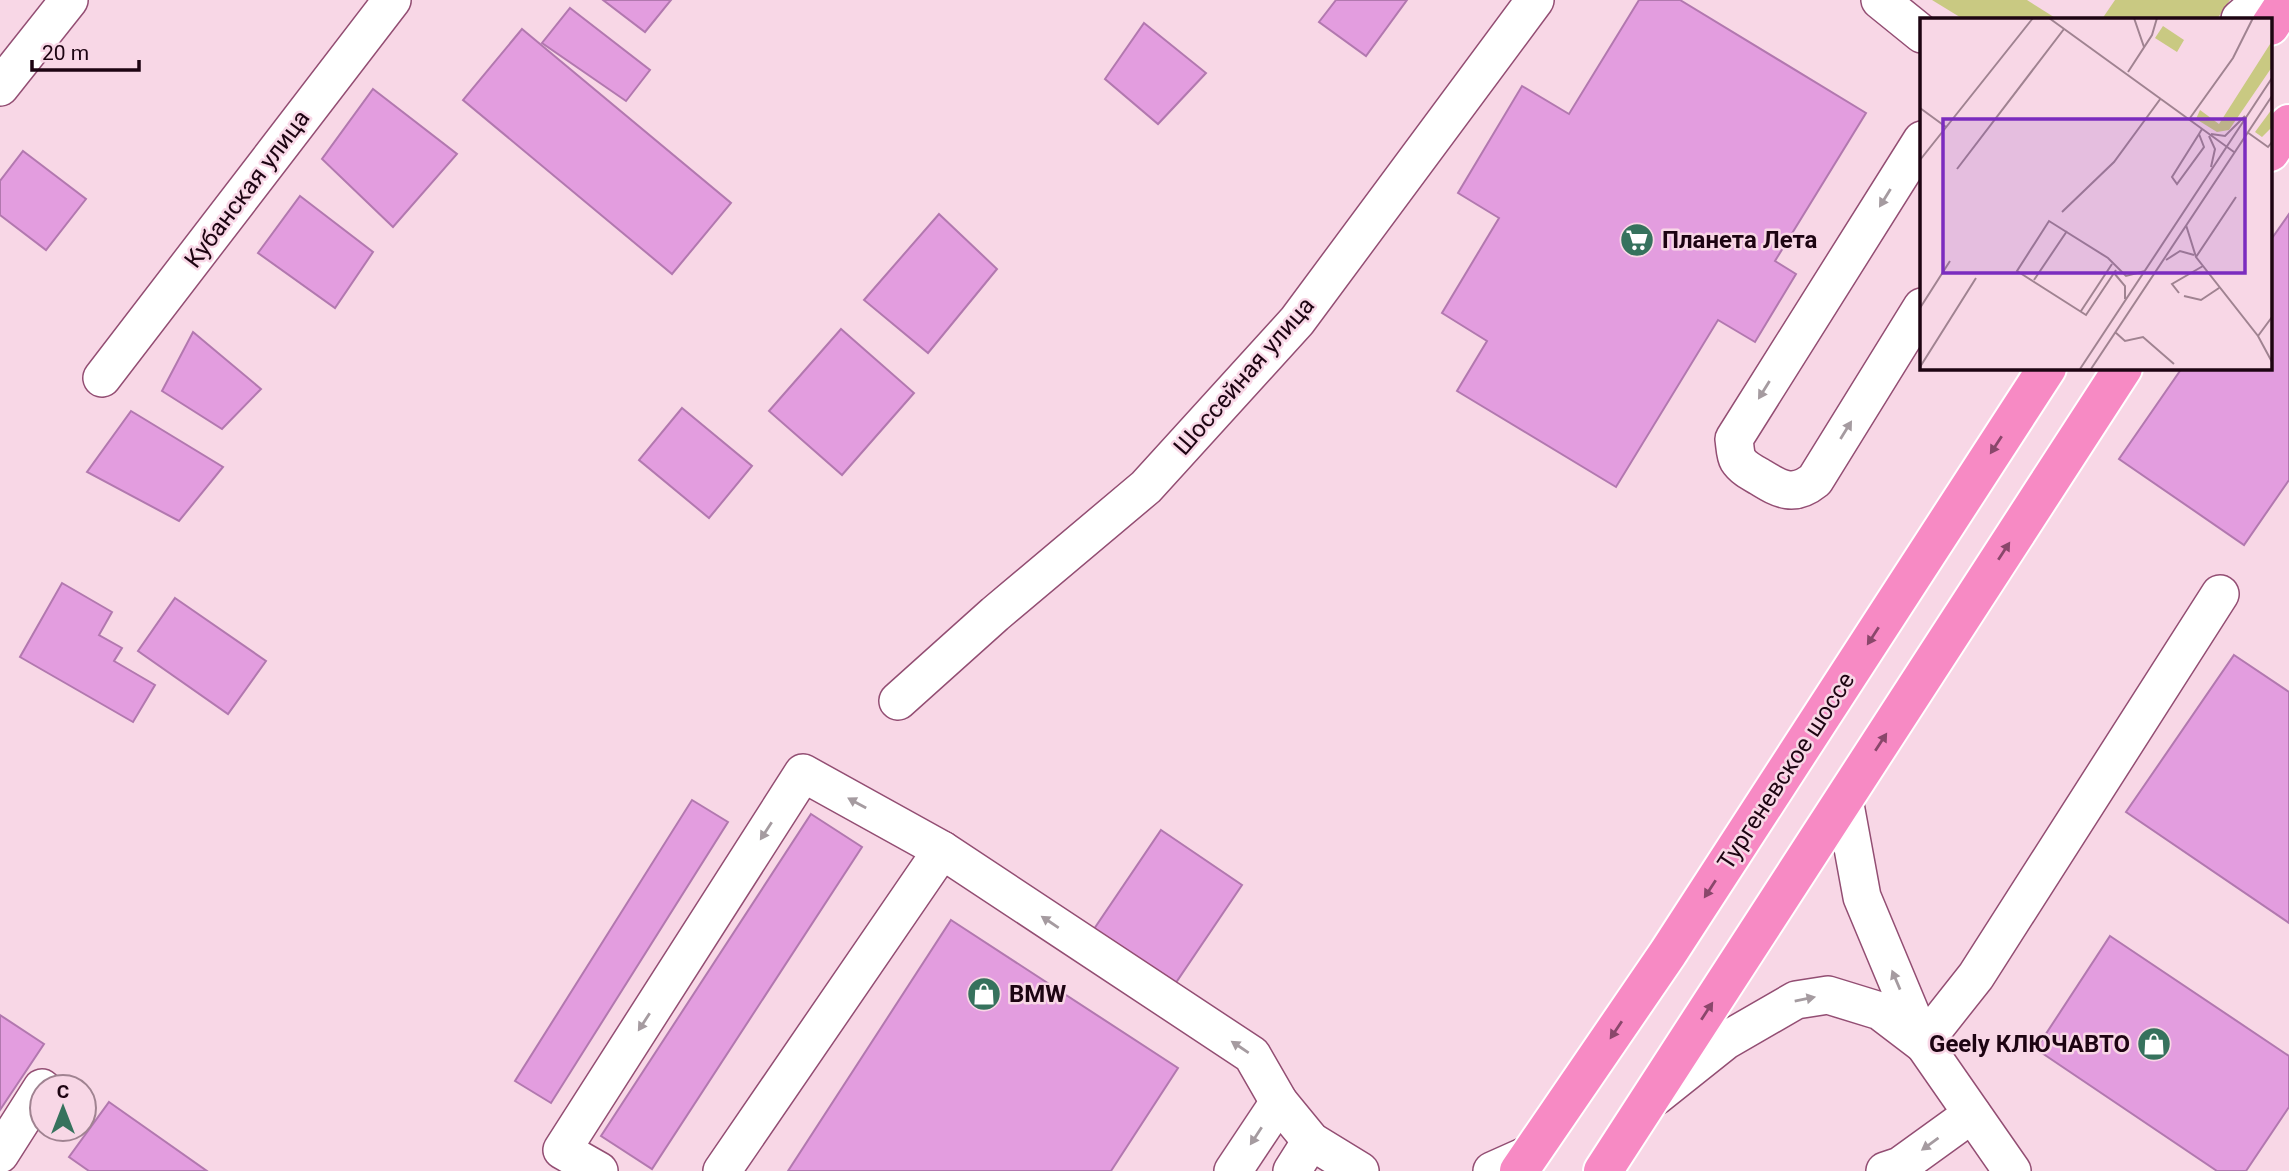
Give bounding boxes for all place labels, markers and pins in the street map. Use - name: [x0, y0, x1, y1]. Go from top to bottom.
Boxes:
- supermarket icon: Планета Лета: [1618, 221, 1656, 259]
- place label: Планета Лета: [1662, 226, 1818, 254]
- shop icon: BMW: [965, 975, 1003, 1013]
- place label: BMW: [1009, 980, 1066, 1008]
- shop icon: Geely КЛЮЧАВТО: [2135, 1025, 2173, 1063]
- place label: Geely КЛЮЧАВТО: [1929, 1030, 2130, 1058]

